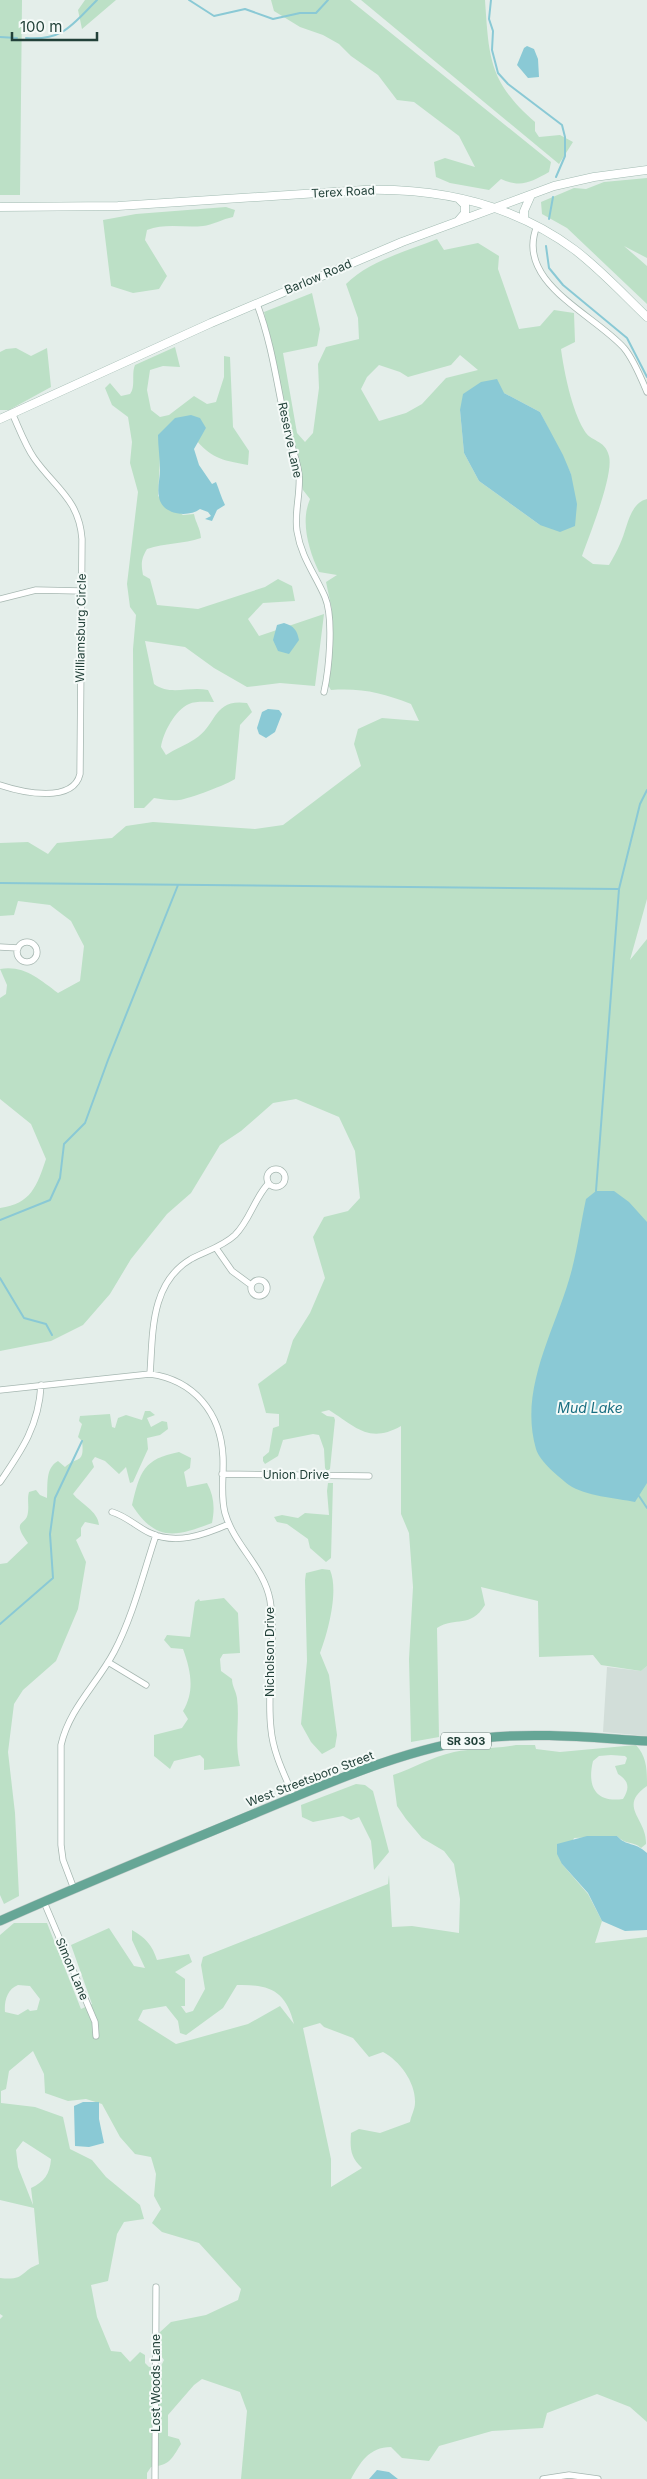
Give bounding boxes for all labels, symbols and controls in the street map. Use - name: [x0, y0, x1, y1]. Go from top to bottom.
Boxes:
- scale bar: [12, 10, 98, 42]
- text: 100 m: [20, 17, 62, 36]
- street label: Terex Road: [311, 182, 375, 201]
- street label: Barlow Road: [282, 256, 354, 297]
- street label: Reserve Lane: [275, 401, 306, 479]
- street label: Williamsburg Circle: [72, 573, 89, 683]
- water label: Mud Lake: [557, 1399, 623, 1416]
- street label: Union Drive: [263, 1467, 329, 1482]
- street label: Nicholson Drive: [262, 1607, 277, 1697]
- road number: SR 303: [441, 1732, 491, 1750]
- street label: West Streetsboro Street: [244, 1747, 376, 1810]
- street label: Simon Lane: [53, 1935, 92, 2002]
- street label: Lost Woods Lane: [148, 2334, 163, 2432]

